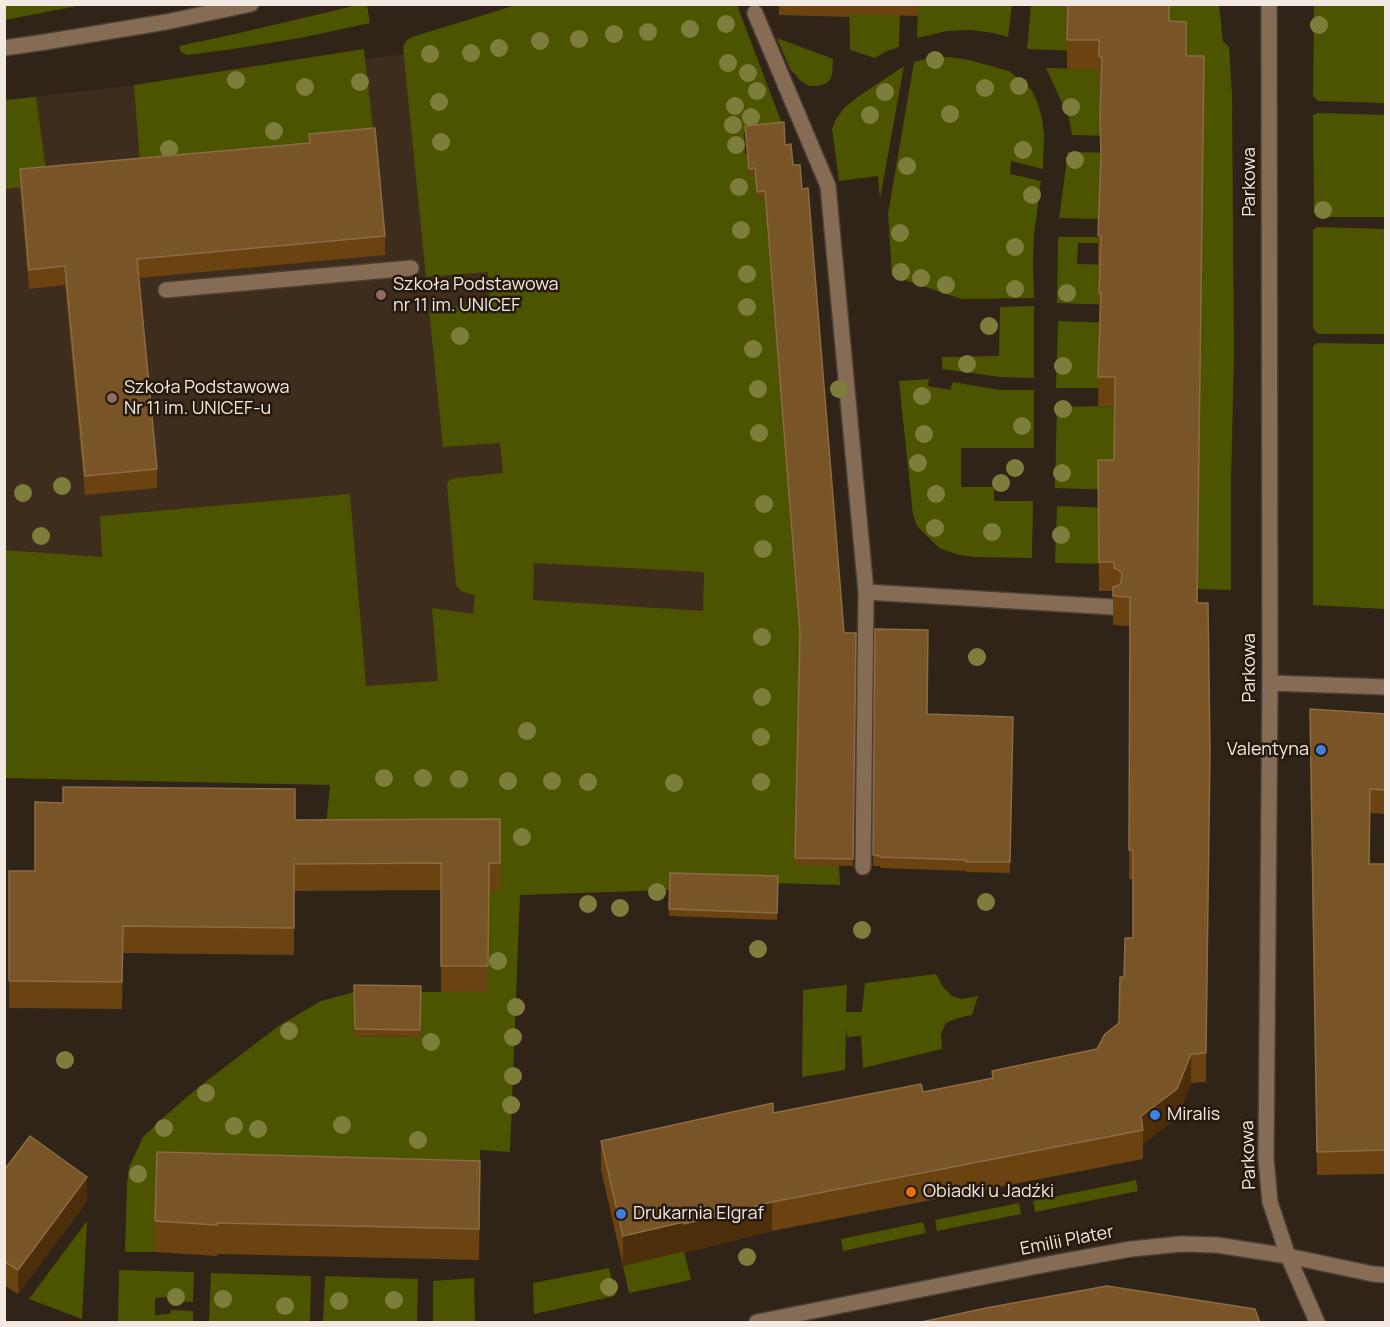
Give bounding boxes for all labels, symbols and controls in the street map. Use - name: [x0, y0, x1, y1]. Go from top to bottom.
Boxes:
- street label: Parkowa: [1239, 147, 1261, 217]
- place label: Szkoła Podstawowa nr 11 im. UNICEF: [393, 274, 558, 316]
- marker: Szkoła Podstawowa nr 11 im. UNICEF: [374, 288, 388, 302]
- place label: Szkoła Podstawowa Nr 11 im. UNICEF-u: [124, 377, 289, 420]
- marker: Szkoła Podstawowa Nr 11 im. UNICEF-u: [105, 391, 119, 405]
- street label: Parkowa: [1239, 633, 1261, 703]
- place label: Valentyna: [1227, 739, 1309, 761]
- marker: Valentyna: [1314, 743, 1328, 757]
- place label: Miralis: [1167, 1104, 1220, 1126]
- marker: Miralis: [1148, 1108, 1162, 1122]
- street label: Parkowa: [1237, 1120, 1261, 1190]
- place label: Obiadki u Jadźki: [923, 1181, 1054, 1203]
- marker: Obiadki u Jadźki: [904, 1185, 918, 1199]
- place label: Drukarnia Elgraf: [633, 1203, 764, 1225]
- marker: Drukarnia Elgraf: [614, 1207, 628, 1221]
- street label: Emilii Plater: [1018, 1221, 1116, 1261]

